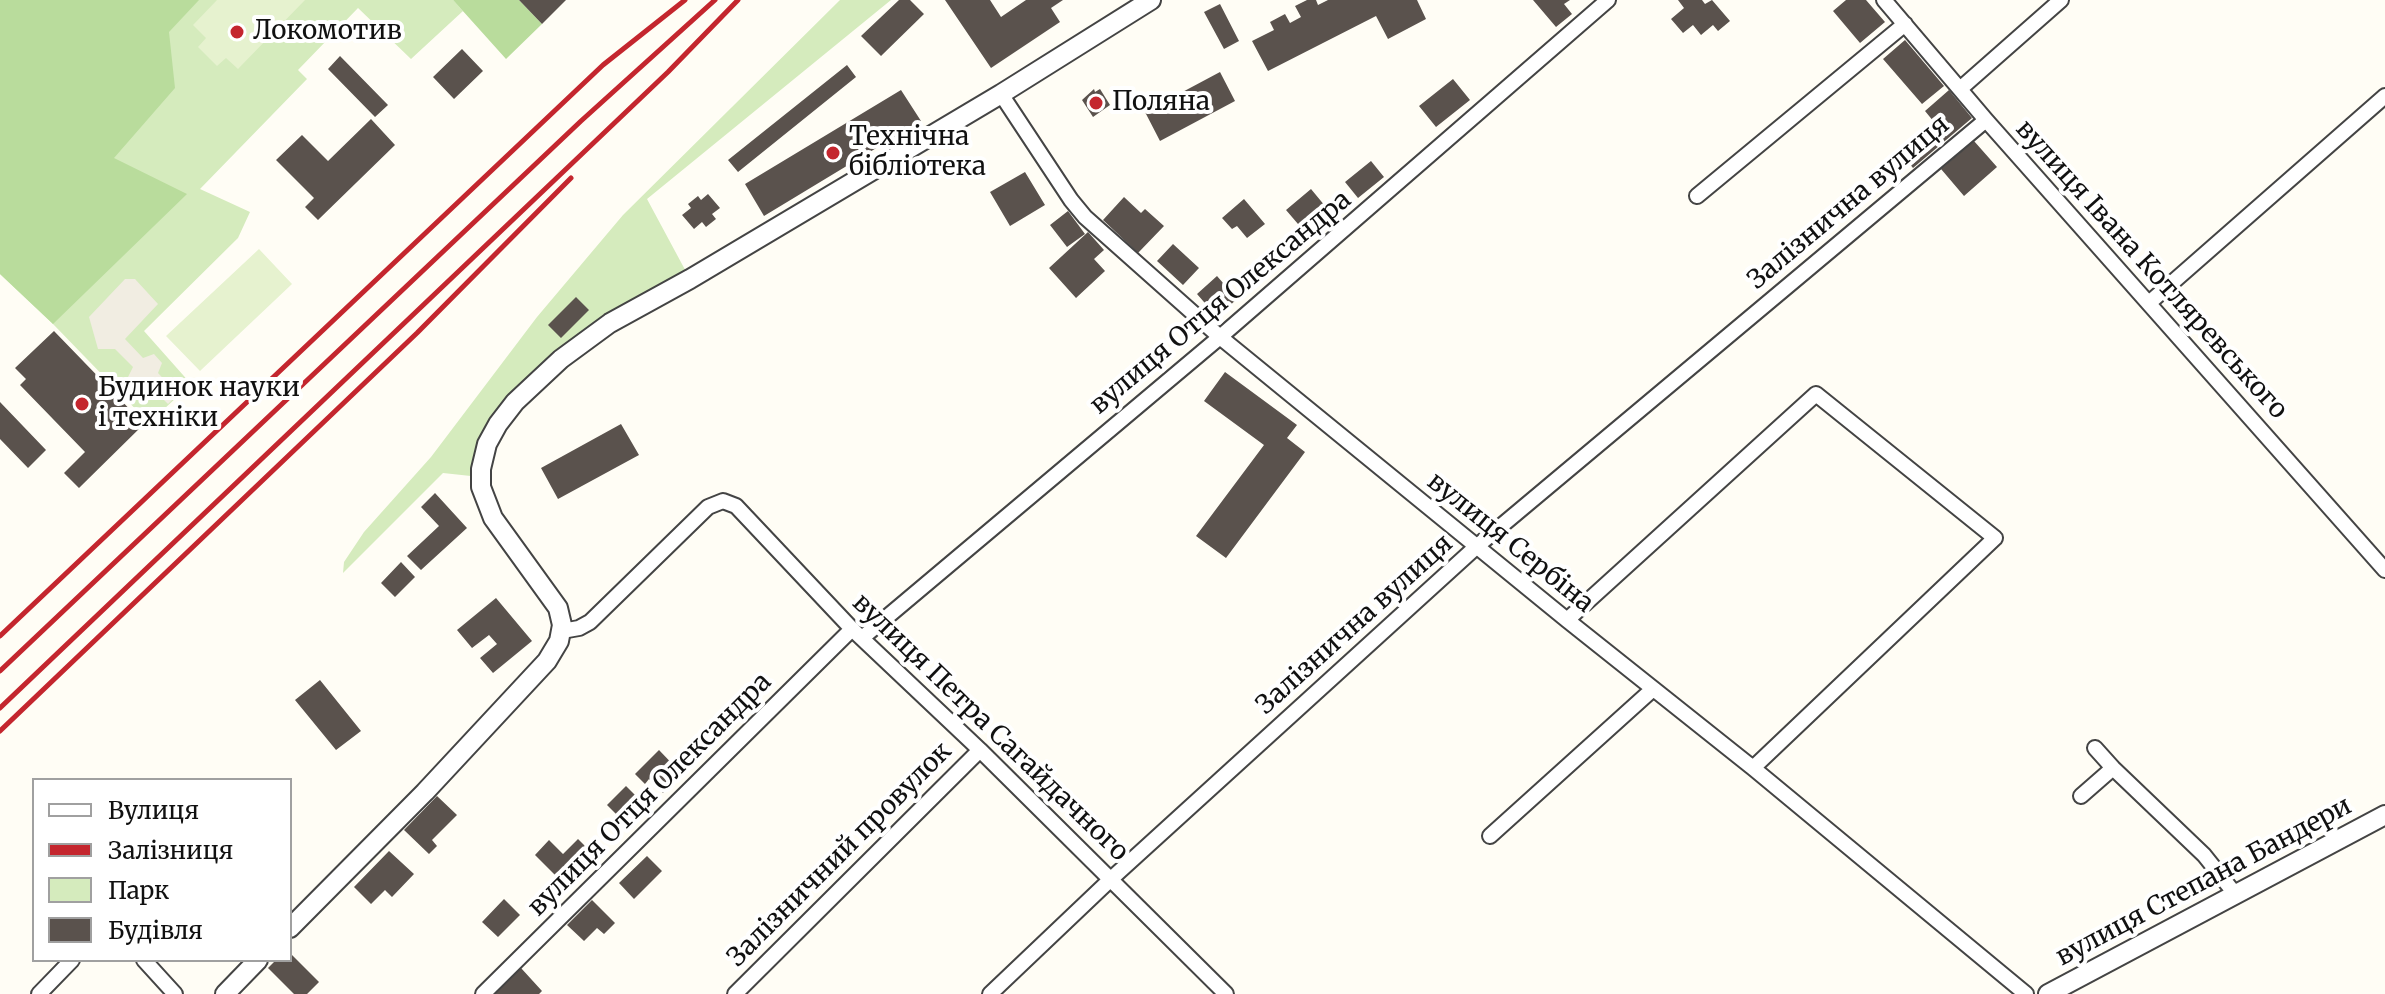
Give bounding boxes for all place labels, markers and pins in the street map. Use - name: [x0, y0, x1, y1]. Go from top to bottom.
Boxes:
- place label: Локомотив: [253, 16, 402, 48]
- marker: Локомотив: [228, 23, 246, 41]
- place label: Поляна: [1112, 87, 1210, 119]
- marker: Поляна: [1087, 94, 1105, 112]
- place label: Технічна бібліотека: [849, 122, 986, 184]
- marker: Технічна бібліотека: [824, 144, 842, 162]
- place label: Будинок науки і техніки: [98, 373, 300, 434]
- marker: Будинок науки і техніки: [73, 395, 91, 413]

